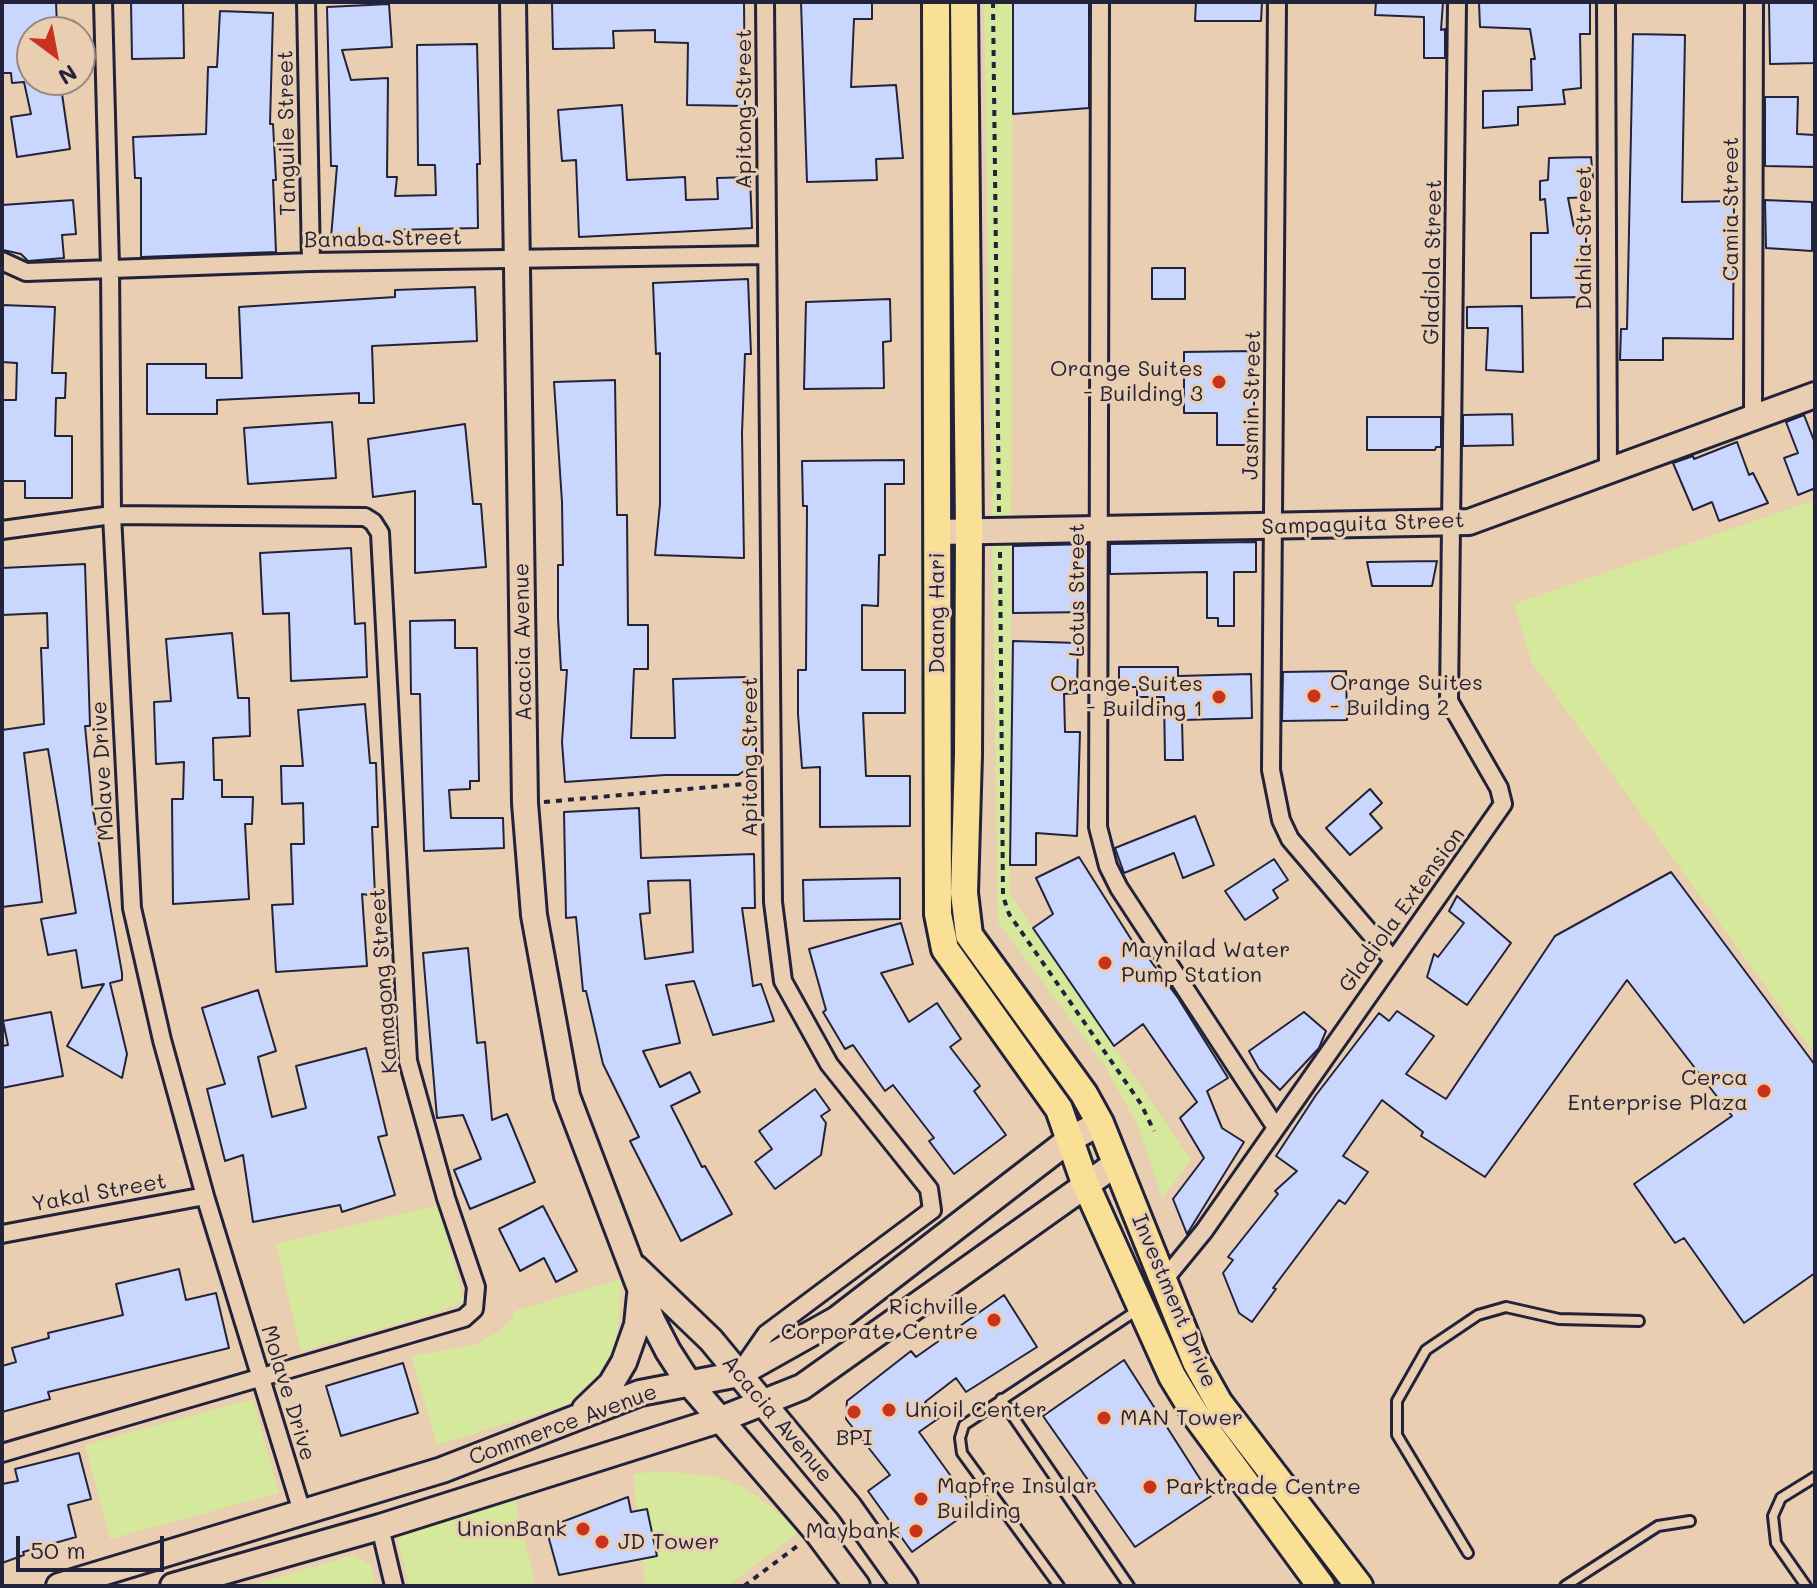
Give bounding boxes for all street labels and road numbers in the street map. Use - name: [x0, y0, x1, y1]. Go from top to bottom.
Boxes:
- street label: Apitong Street: [731, 29, 757, 189]
- street label: Tanguile Street: [272, 50, 302, 216]
- street label: Camia Street: [1718, 137, 1744, 281]
- street label: Dahlia Street: [1571, 166, 1597, 310]
- street label: Gladiola Street: [1418, 179, 1448, 345]
- street label: Banaba Street: [304, 224, 462, 254]
- street label: Jasmin Street: [1237, 330, 1267, 480]
- street label: Sampaguita Street: [1261, 507, 1465, 541]
- street label: Lotus Street: [1064, 523, 1090, 657]
- street label: Daang Hari: [924, 552, 950, 674]
- street label: Acacia Avenue: [508, 563, 538, 721]
- street label: Apitong Street: [737, 677, 763, 837]
- street label: Molave Drive: [86, 700, 120, 842]
- street label: Gladiola Extension: [1333, 822, 1471, 998]
- street label: Kamagong Street: [364, 887, 404, 1075]
- street label: Yakal Street: [30, 1168, 168, 1218]
- street label: Investment Drive: [1126, 1210, 1222, 1392]
- street label: Molave Drive: [255, 1322, 321, 1464]
- street label: Acacia Avenue: [716, 1350, 838, 1488]
- street label: Commerce Avenue: [465, 1379, 661, 1471]

